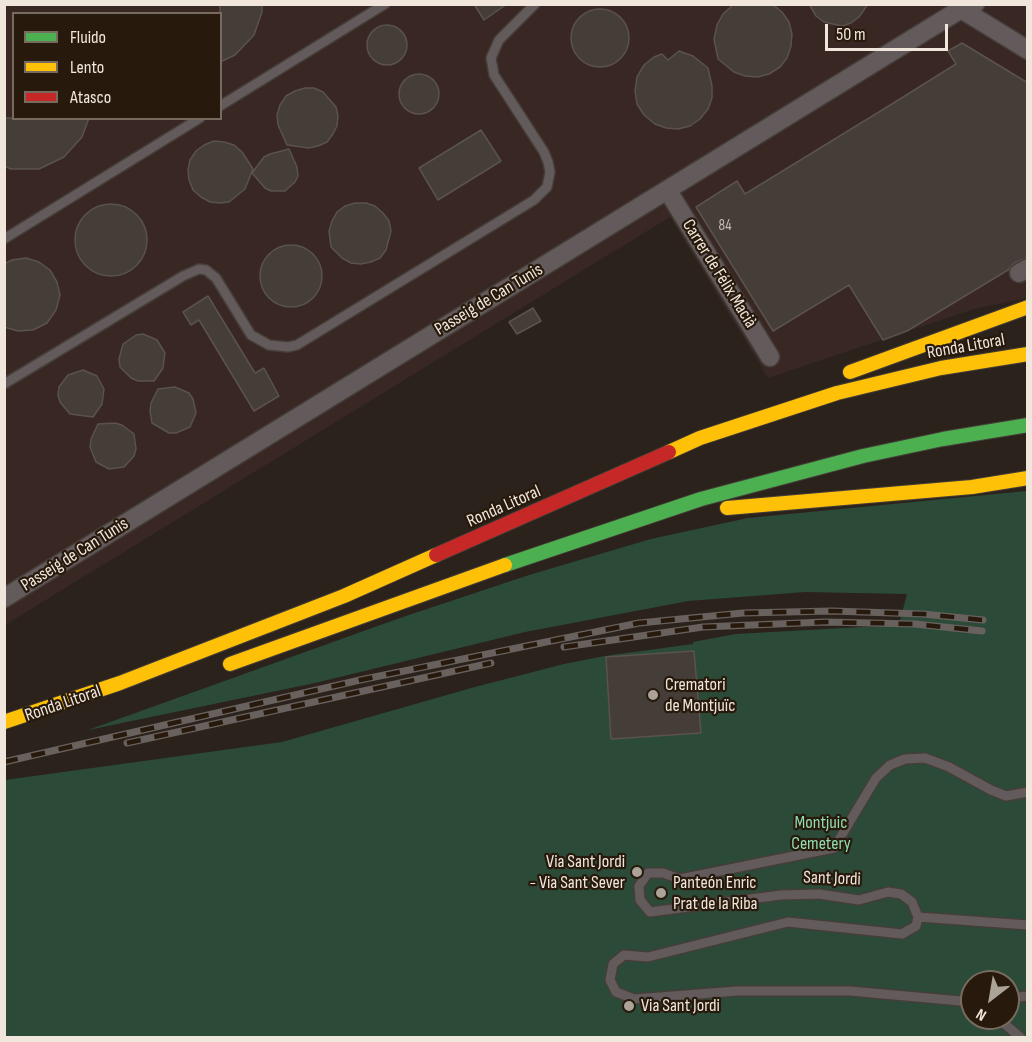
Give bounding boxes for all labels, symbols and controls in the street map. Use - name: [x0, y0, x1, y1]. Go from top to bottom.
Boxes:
- legend: [12, 12, 222, 120]
- scale bar: [828, 12, 951, 50]
- text: 50 m: [836, 24, 866, 45]
- text: Fluido: [70, 27, 106, 48]
- text: Lento: [70, 57, 104, 78]
- text: Atasco: [70, 87, 111, 108]
- street label: Carrer de Félix Macià: [677, 216, 761, 332]
- house number: 84: [718, 217, 732, 235]
- street label: Passeig de Can Tunis: [431, 259, 547, 341]
- street label: Ronda Litoral: [925, 330, 1007, 364]
- street label: Ronda Litoral: [464, 481, 544, 533]
- street label: Passeig de Can Tunis: [17, 513, 133, 597]
- place label: Crematori de Montjuïc: [665, 674, 735, 716]
- street label: Ronda Litoral: [22, 681, 104, 727]
- marker: Crematori de Montjuïc: [646, 688, 660, 702]
- park label: Montjuic Cemetery: [791, 812, 851, 854]
- place label: Via Sant Jordi - Via Sant Sever: [529, 851, 625, 894]
- marker: Via Sant Jordi - Via Sant Sever: [630, 865, 644, 879]
- street label: Sant Jordi: [803, 867, 861, 891]
- place label: Panteón Enric Prat de la Riba: [673, 872, 758, 914]
- marker: Panteón Enric Prat de la Riba: [654, 886, 668, 900]
- north arrow: [960, 970, 1020, 1030]
- place label: Via Sant Jordi: [641, 995, 720, 1017]
- marker: Via Sant Jordi: [622, 999, 636, 1013]
- text: N: [973, 1004, 990, 1024]

